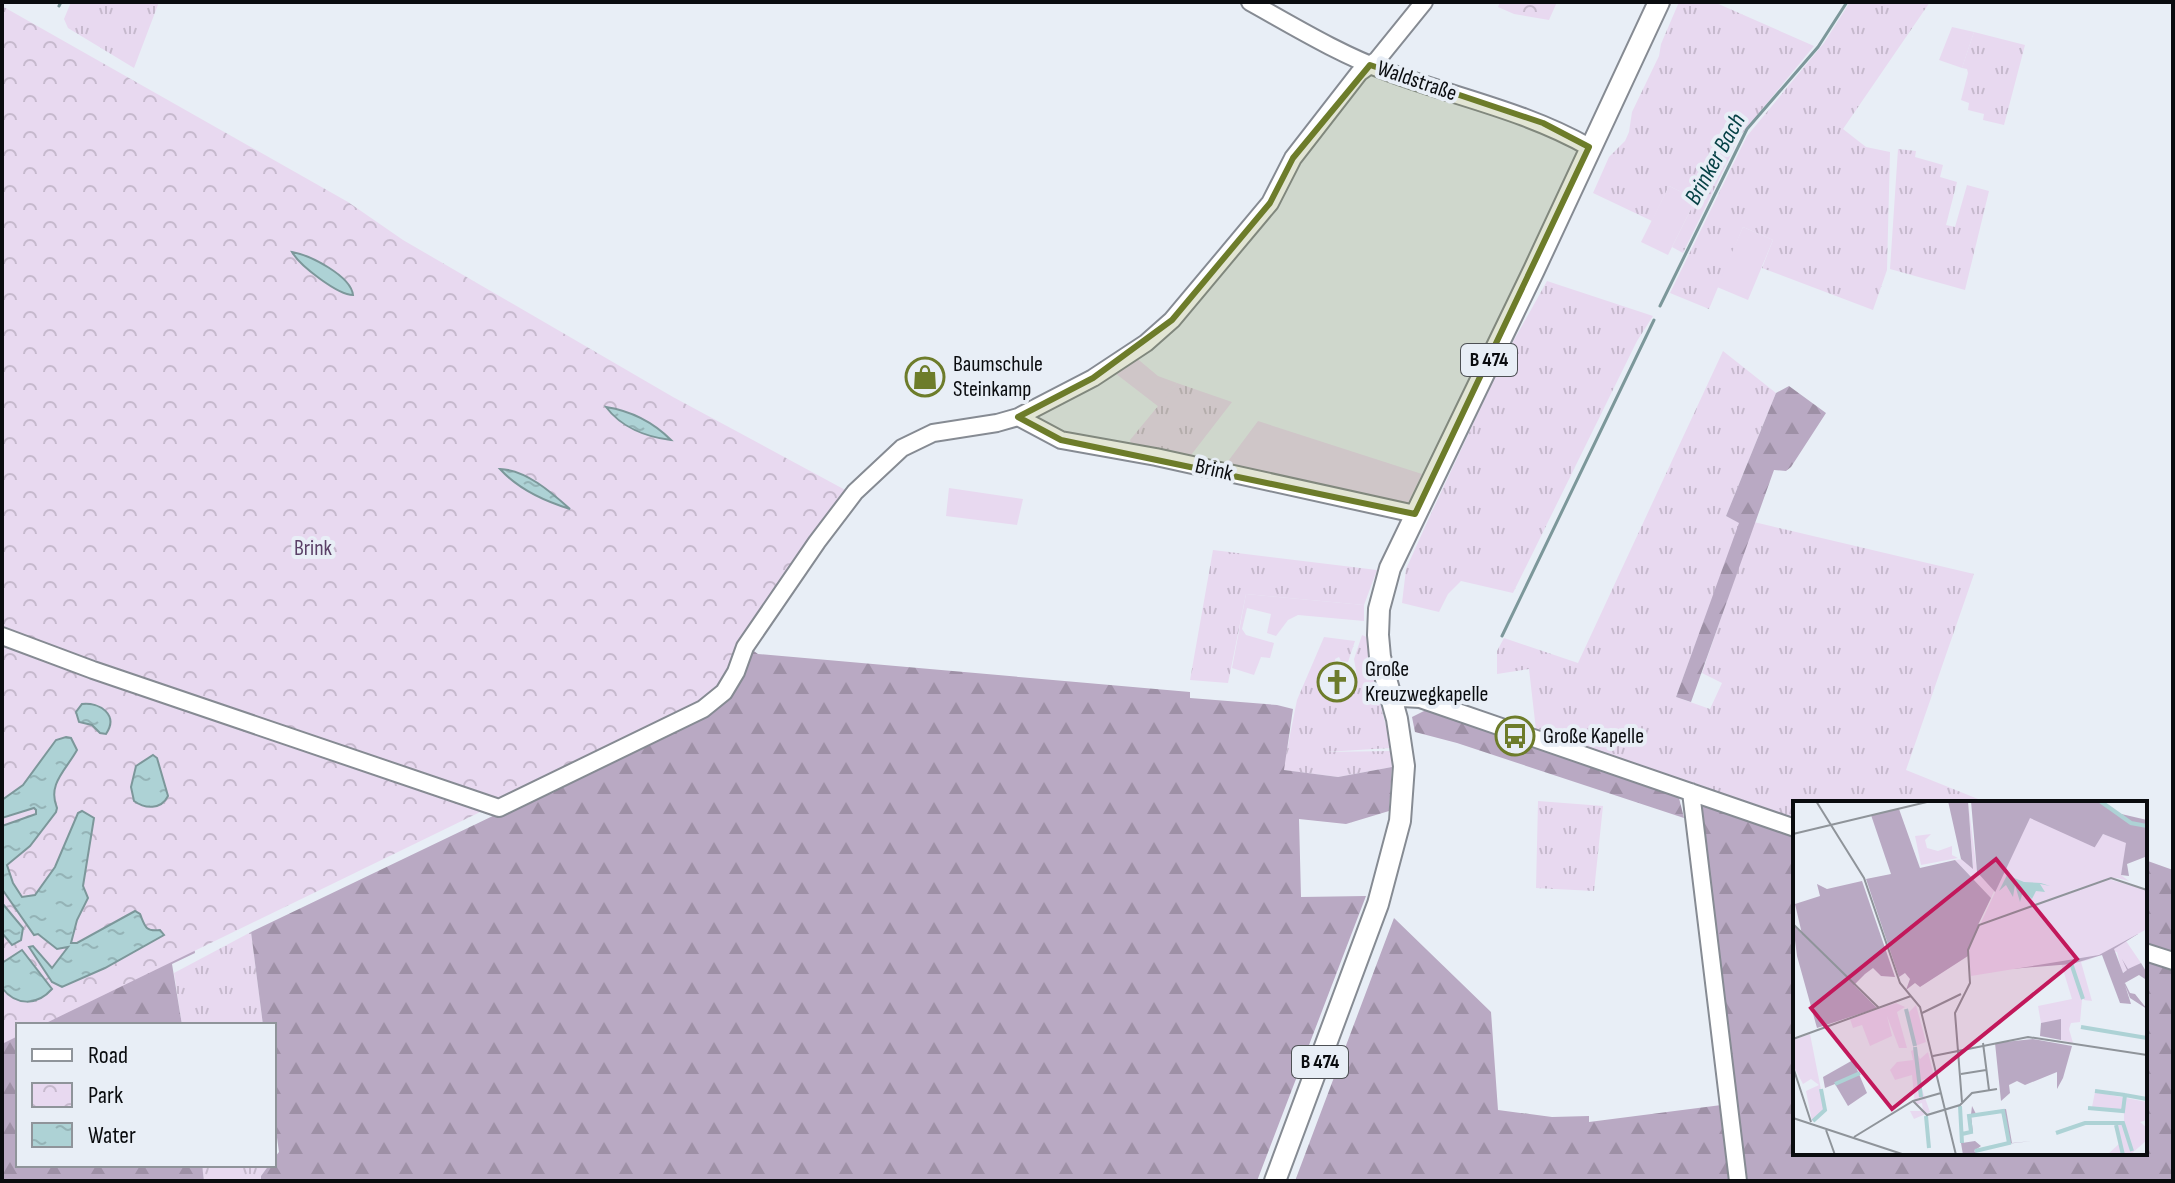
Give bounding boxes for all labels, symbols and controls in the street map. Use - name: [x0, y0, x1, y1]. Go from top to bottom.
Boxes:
- street label: Waldstraße: [1374, 55, 1460, 107]
- water label: Brinker Bach: [1678, 108, 1752, 210]
- road number: B 474: [1461, 344, 1517, 376]
- place label: Baumschule Steinkamp: [953, 351, 1043, 403]
- shop icon: Baumschule Steinkamp: [904, 356, 946, 398]
- street label: Brink: [1192, 453, 1236, 488]
- park label: Brink: [294, 535, 333, 562]
- place label: Große Kreuzwegkapelle: [1365, 656, 1488, 708]
- church icon: Große Kreuzwegkapelle: [1316, 661, 1358, 703]
- bus stop icon: Große Kapelle: [1494, 715, 1536, 757]
- place label: Große Kapelle: [1543, 723, 1644, 750]
- inset map: [1793, 801, 2147, 1155]
- legend: [16, 1023, 276, 1167]
- text: Road: [88, 1041, 128, 1070]
- road number: B 474: [1292, 1046, 1348, 1078]
- text: Park: [88, 1081, 123, 1110]
- text: Water: [88, 1121, 136, 1150]

